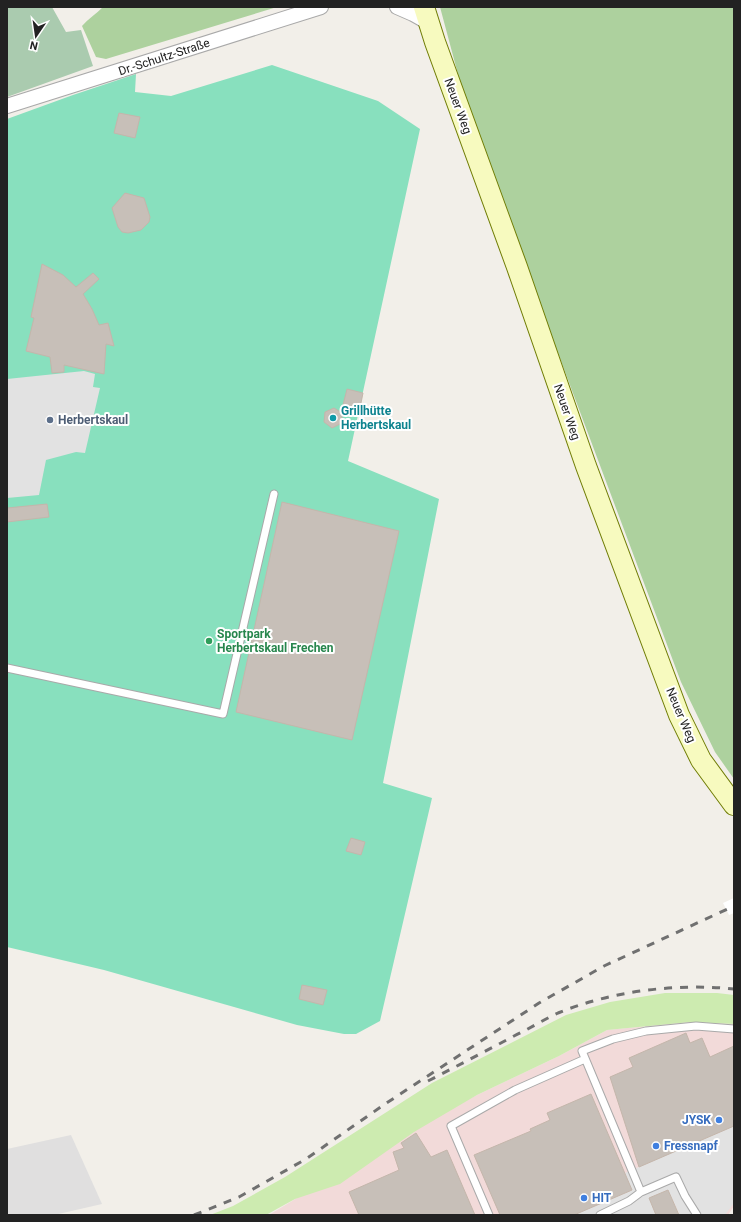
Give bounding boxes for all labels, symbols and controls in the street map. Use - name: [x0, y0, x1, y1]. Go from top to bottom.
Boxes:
- north arrow: [16, 16, 56, 56]
- street label: Dr.-Schultz-Straße: [116, 36, 212, 78]
- text: N: [28, 38, 39, 52]
- street label: Neuer Weg: [441, 76, 475, 136]
- street label: Neuer Weg: [551, 382, 583, 442]
- place label: Grillhütte Herbertskaul: [341, 404, 411, 432]
- place label: Herbertskaul: [58, 413, 128, 427]
- marker: Grillhütte Herbertskaul: [328, 413, 338, 423]
- marker: Herbertskaul: [45, 415, 55, 425]
- place label: Sportpark Herbertskaul Frechen: [217, 627, 334, 655]
- marker: Sportpark Herbertskaul Frechen: [204, 636, 214, 646]
- street label: Neuer Weg: [663, 685, 699, 745]
- place label: JYSK: [682, 1113, 711, 1127]
- marker: JYSK: [714, 1115, 724, 1125]
- place label: Fressnapf: [664, 1139, 718, 1153]
- marker: Fressnapf: [651, 1141, 661, 1151]
- place label: HIT: [592, 1191, 612, 1205]
- marker: HIT: [579, 1193, 589, 1203]

